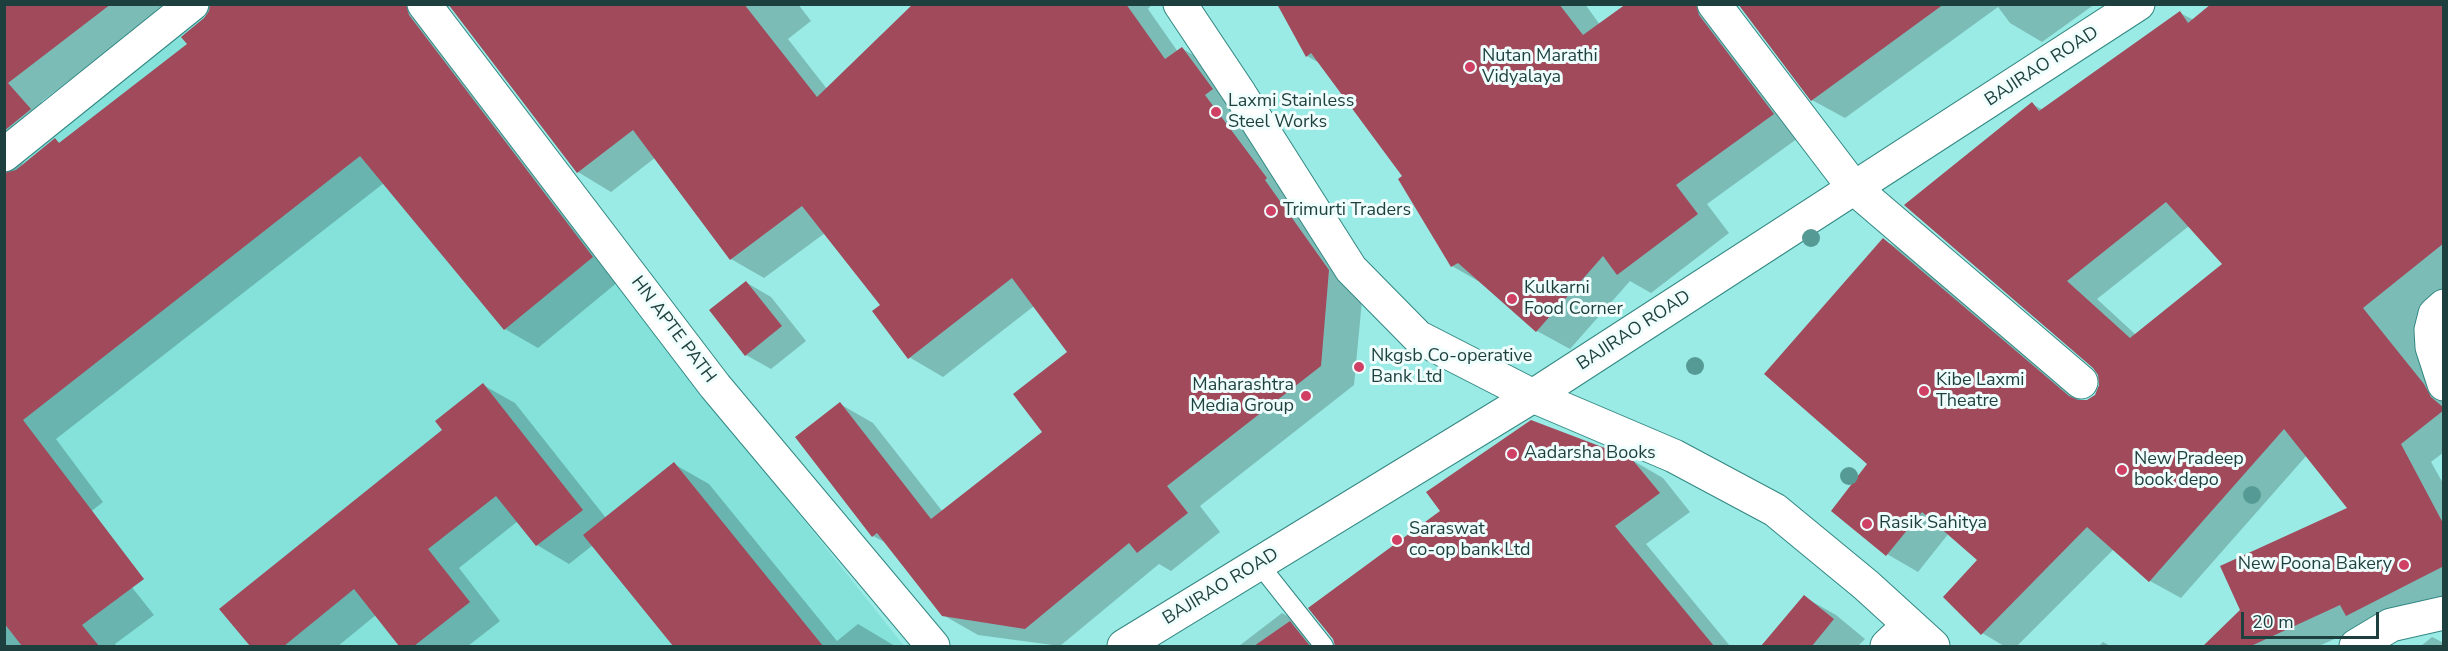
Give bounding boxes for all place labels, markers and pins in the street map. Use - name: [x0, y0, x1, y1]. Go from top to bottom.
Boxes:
- place label: Nutan Marathi Vidyalaya: [1482, 46, 1598, 88]
- marker: Nutan Marathi Vidyalaya: [1463, 60, 1477, 74]
- place label: Laxmi Stainless Steel Works: [1228, 91, 1354, 134]
- marker: Laxmi Stainless Steel Works: [1209, 105, 1223, 119]
- place label: Trimurti Traders: [1283, 200, 1411, 222]
- marker: Trimurti Traders: [1264, 204, 1278, 218]
- place label: Kulkarni Food Corner: [1524, 278, 1623, 320]
- marker: Kulkarni Food Corner: [1505, 292, 1519, 306]
- place label: Nkgsb Co-operative Bank Ltd: [1371, 346, 1532, 388]
- marker: Nkgsb Co-operative Bank Ltd: [1352, 360, 1366, 374]
- place label: Kibe Laxmi Theatre: [1936, 370, 2024, 412]
- place label: Maharashtra Media Group: [1190, 375, 1294, 418]
- marker: Kibe Laxmi Theatre: [1917, 384, 1931, 398]
- marker: Maharashtra Media Group: [1299, 389, 1313, 403]
- place label: Aadarsha Books: [1524, 443, 1656, 465]
- marker: Aadarsha Books: [1505, 447, 1519, 461]
- place label: New Pradeep book depo: [2134, 449, 2244, 492]
- marker: New Pradeep book depo: [2115, 463, 2129, 477]
- place label: Rasik Sahitya: [1879, 513, 1987, 535]
- marker: Rasik Sahitya: [1860, 517, 1874, 531]
- place label: Saraswat co-op bank Ltd: [1409, 519, 1530, 562]
- marker: Saraswat co-op bank Ltd: [1390, 533, 1404, 547]
- place label: New Poona Bakery: [2238, 554, 2392, 576]
- marker: New Poona Bakery: [2397, 558, 2411, 572]

